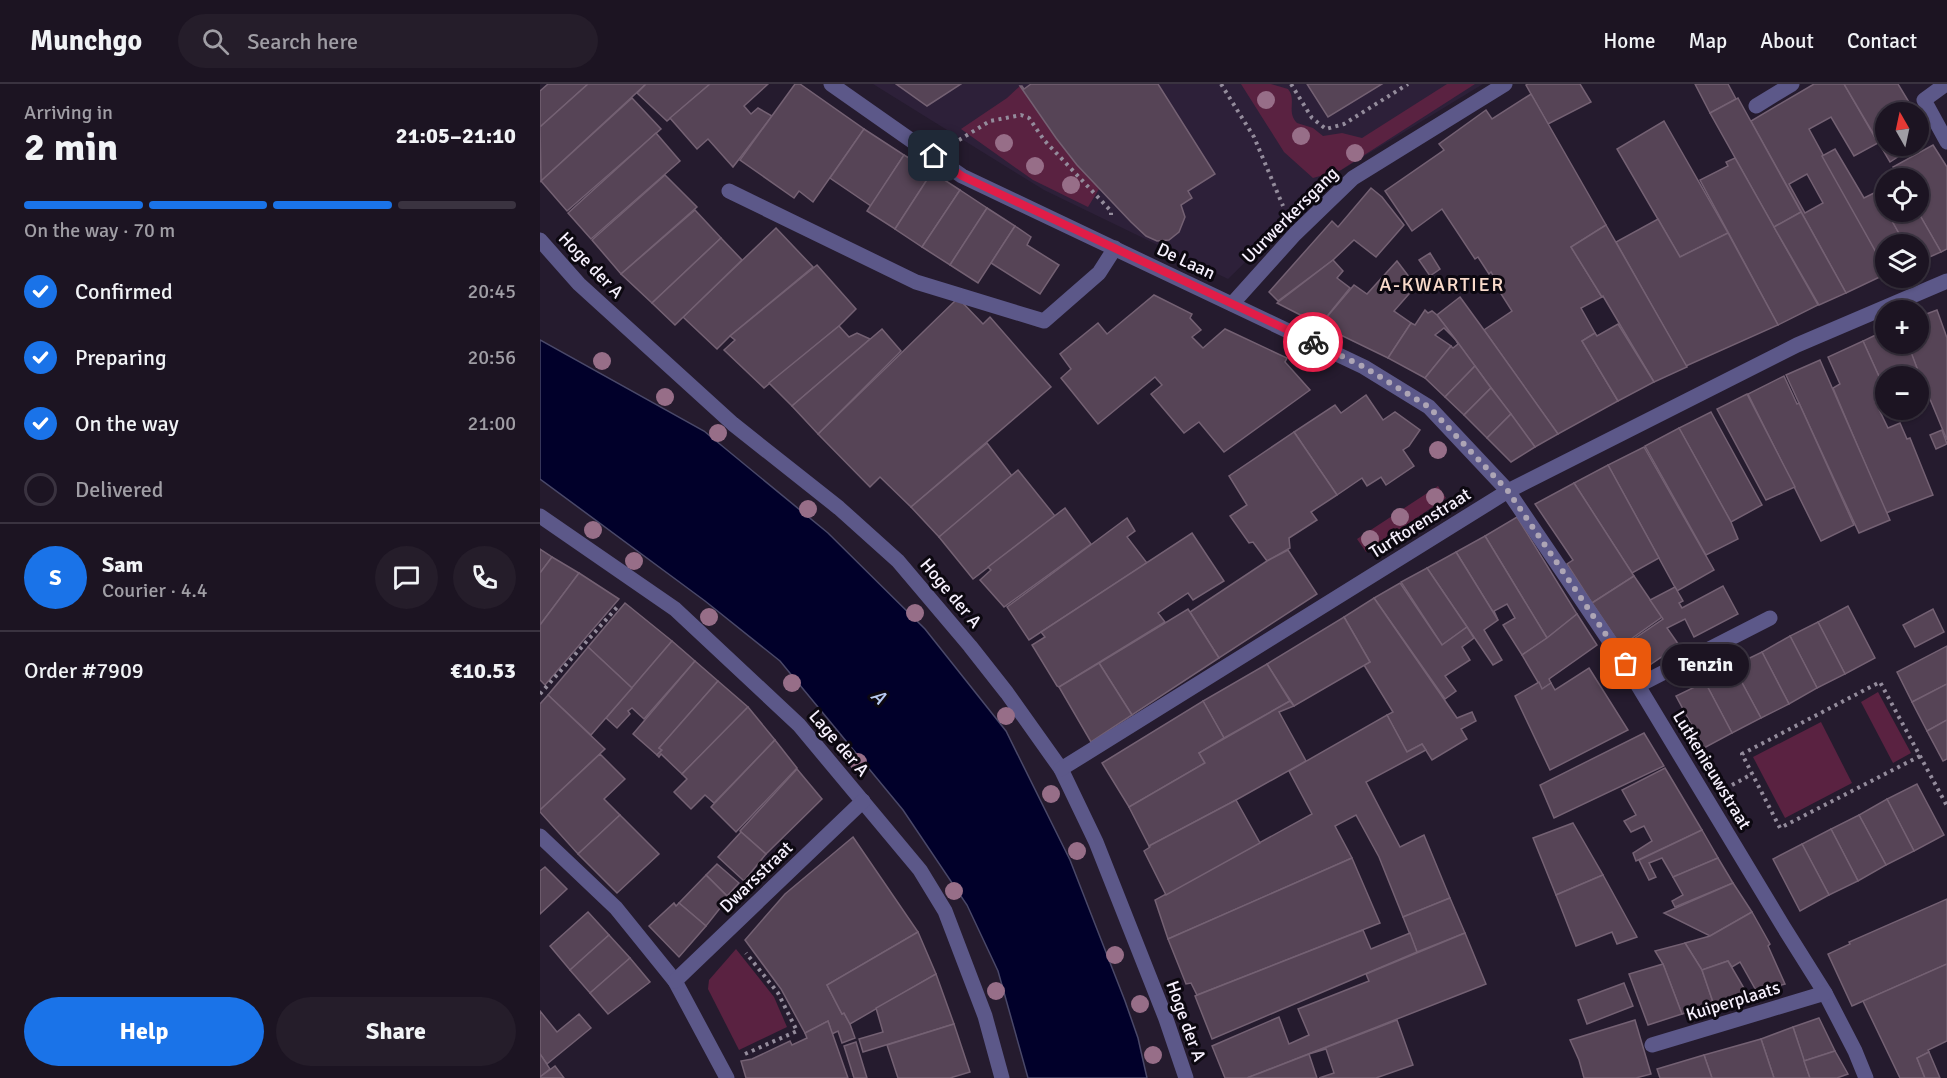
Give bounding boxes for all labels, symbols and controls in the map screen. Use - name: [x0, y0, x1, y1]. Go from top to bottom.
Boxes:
- search box: [178, 14, 598, 68]
- text: Munchgo: [30, 24, 142, 58]
- icon: search: [199, 25, 232, 58]
- text: Search here: [247, 28, 358, 55]
- text: Home: [1603, 28, 1656, 54]
- text: Map: [1689, 28, 1727, 54]
- text: About: [1760, 28, 1814, 54]
- text: Contact: [1847, 28, 1917, 54]
- text: Arriving in: [24, 100, 113, 125]
- north arrow: [1875, 102, 1929, 156]
- map controls: [1875, 102, 1929, 420]
- text: 21:05–21:10: [396, 122, 516, 149]
- text: 2 min: [24, 123, 118, 171]
- pin: [908, 130, 959, 181]
- icon: home: [917, 139, 950, 172]
- street label: Uurwerkersgang: [1237, 162, 1343, 268]
- button: locate: [1875, 168, 1929, 222]
- text: On the way · 70 m: [24, 218, 175, 243]
- street label: Hoge der A: [554, 227, 628, 303]
- button: layers: [1875, 234, 1929, 288]
- street label: De Laan: [1153, 238, 1219, 284]
- district label: A-KWARTIER: [1379, 272, 1505, 297]
- icon: check: [24, 275, 57, 308]
- text: Confirmed: [75, 278, 173, 305]
- text: 20:45: [467, 279, 516, 304]
- button: +: [1875, 300, 1929, 354]
- courier: [1283, 312, 1343, 372]
- icon: bike: [1297, 326, 1330, 359]
- icon: check: [24, 341, 57, 374]
- text: Preparing: [75, 344, 167, 371]
- text: 20:56: [467, 345, 516, 370]
- button: −: [1875, 366, 1929, 420]
- icon: check: [24, 407, 57, 440]
- text: On the way: [75, 410, 179, 437]
- text: 21:00: [467, 411, 516, 436]
- text: Delivered: [75, 476, 163, 503]
- street label: Turftorenstraat: [1365, 483, 1475, 563]
- button: chat: [375, 546, 438, 609]
- button: phone: [453, 546, 516, 609]
- text: Sam: [102, 551, 143, 578]
- street label: Hoge der A: [916, 554, 986, 632]
- text: S: [49, 564, 62, 591]
- text: Courier · 4.4: [102, 578, 208, 603]
- pin: [1600, 638, 1651, 689]
- callout: Tenzin: [1662, 643, 1749, 685]
- icon: bag: [1609, 647, 1642, 680]
- text: Tenzin: [1678, 652, 1733, 677]
- text: Order #7909: [24, 657, 144, 684]
- text: €10.53: [450, 657, 516, 684]
- water label: A: [866, 683, 892, 710]
- street label: Lage der A: [804, 705, 874, 781]
- street label: Lutkenieuwstraat: [1668, 707, 1756, 833]
- street label: Dwarsstraat: [715, 837, 797, 917]
- street label: Kuiperplaats: [1683, 976, 1783, 1026]
- street label: Hoge der A: [1161, 978, 1211, 1064]
- button: Help: [24, 997, 264, 1066]
- button: Share: [276, 997, 516, 1066]

